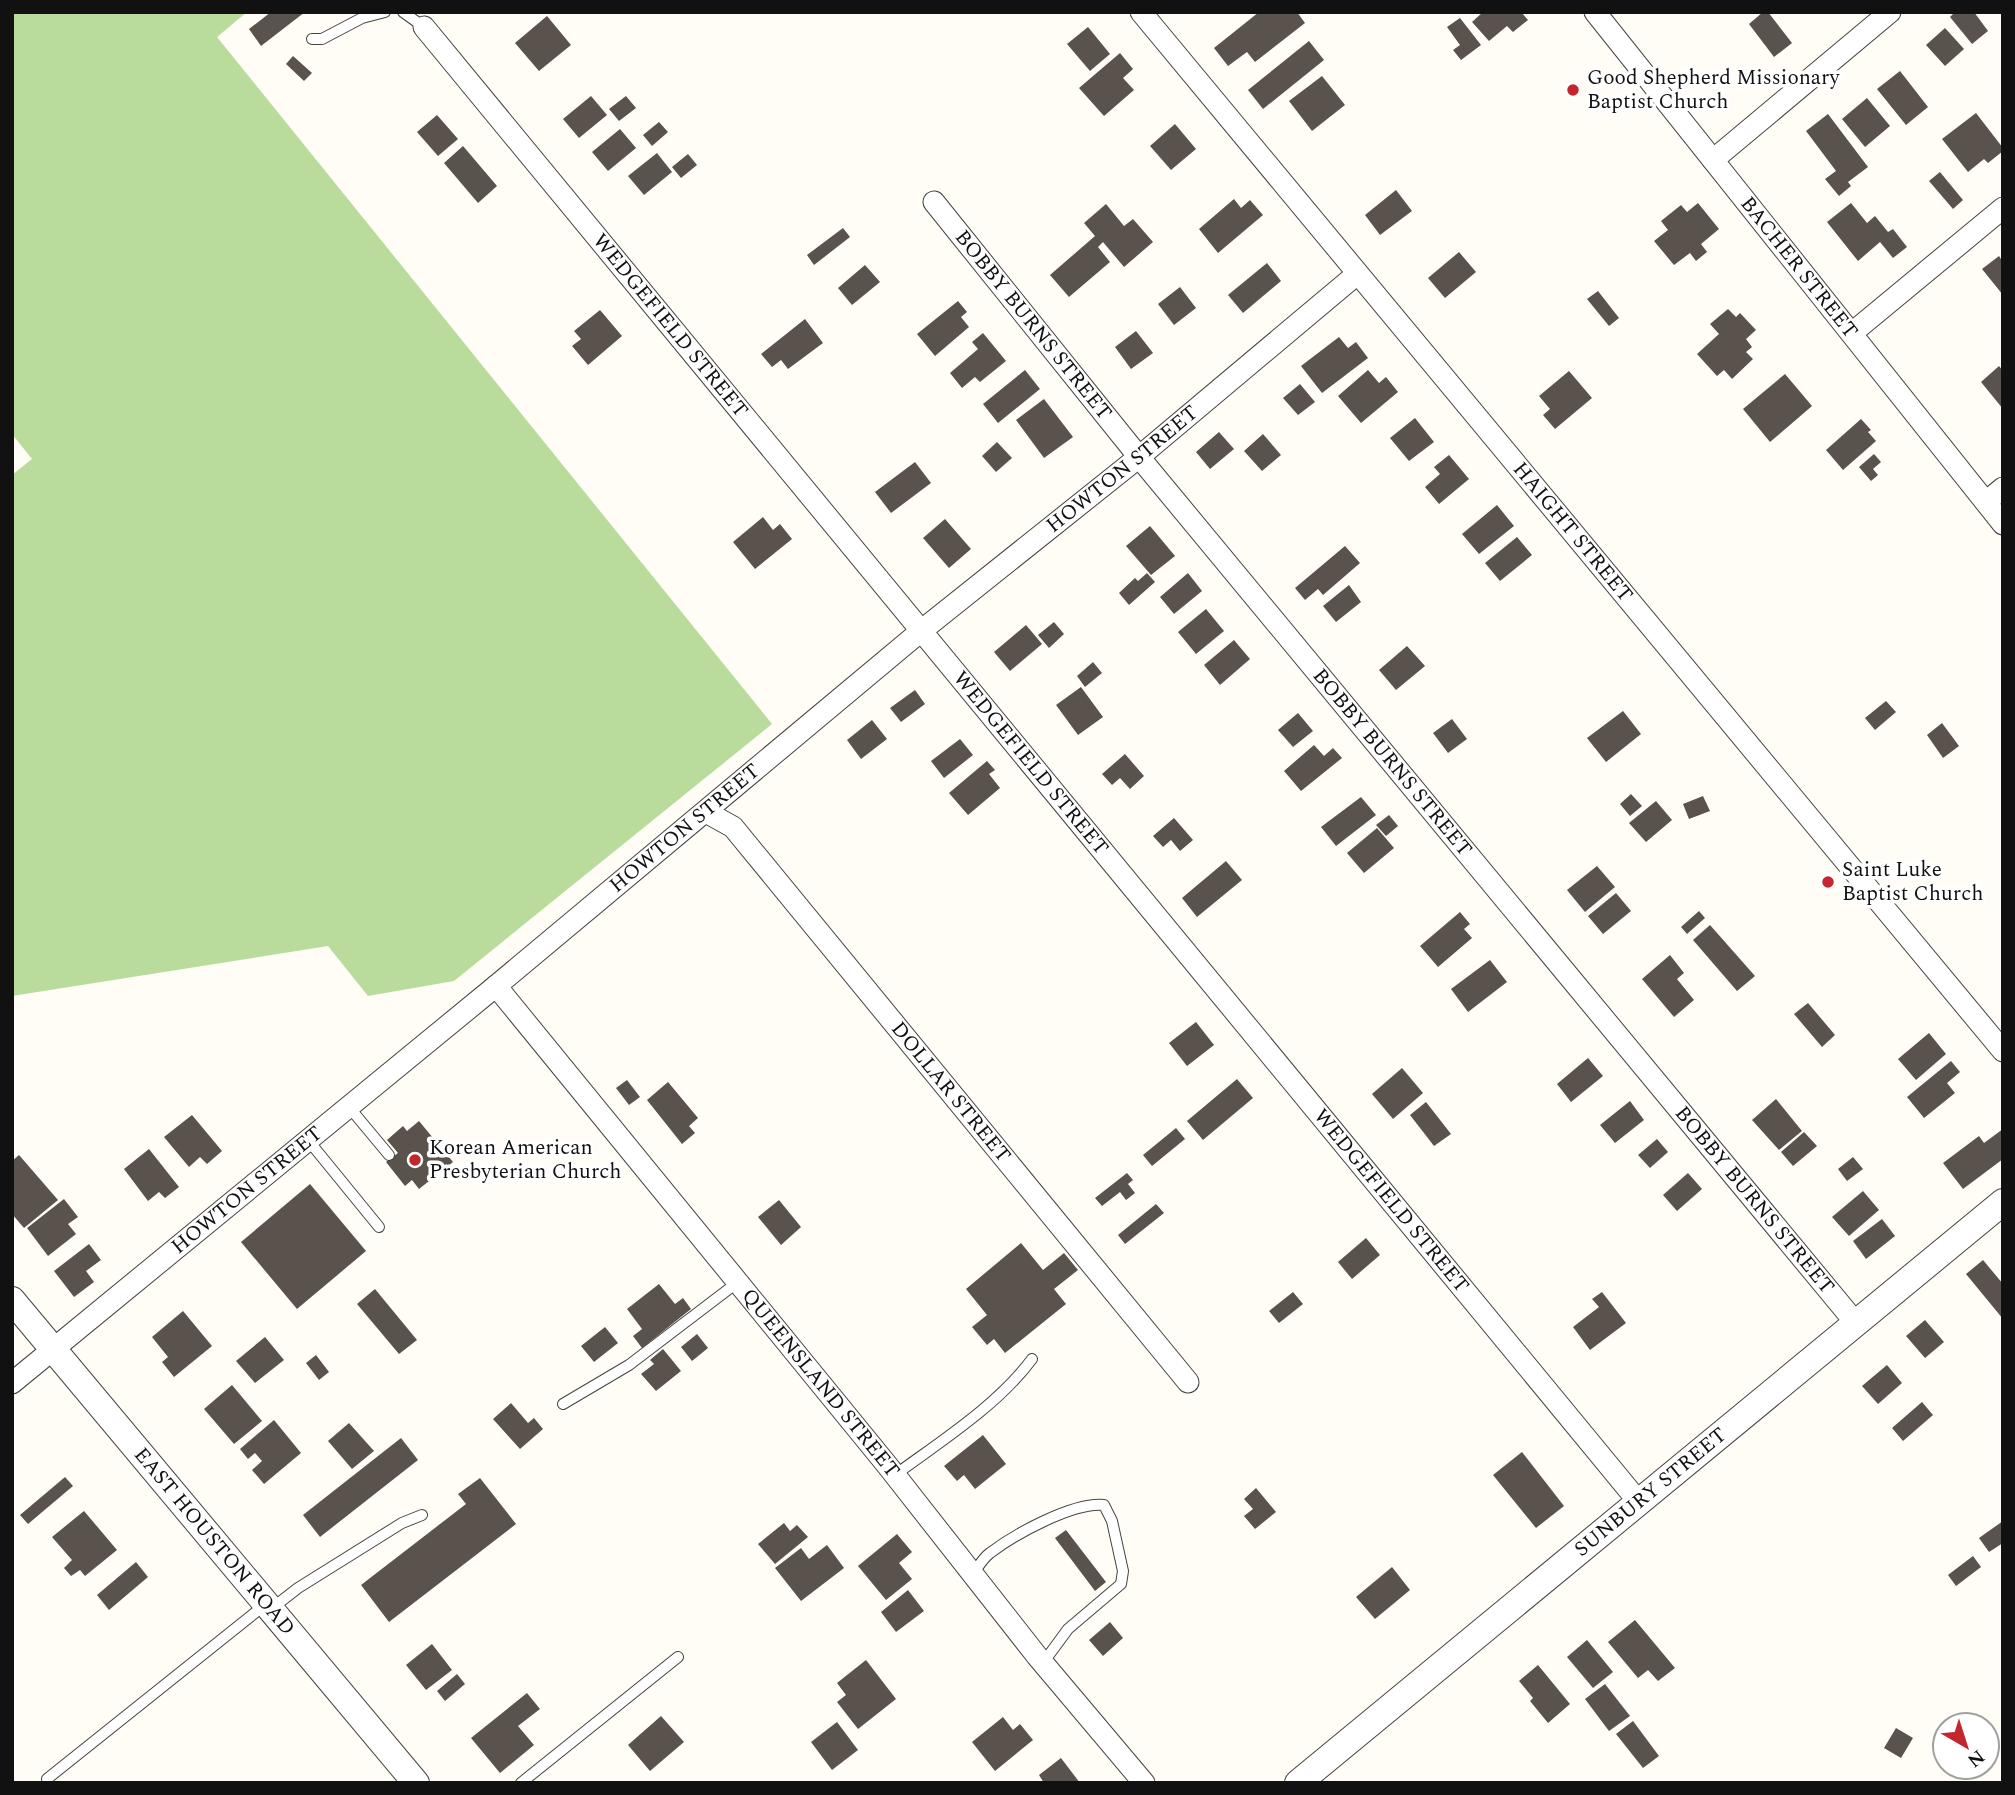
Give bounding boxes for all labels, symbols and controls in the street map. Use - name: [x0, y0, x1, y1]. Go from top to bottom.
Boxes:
- place label: Good Shepherd Missionary Baptist Church: [1587, 62, 1840, 118]
- marker: Good Shepherd Missionary Baptist Church: [1565, 82, 1581, 98]
- street label: BACHER STREET: [1732, 190, 1866, 346]
- street label: BOBBY BURNS STREET: [946, 223, 1120, 427]
- street label: WEDGEFIELD STREET: [584, 226, 756, 425]
- street label: HOWTON STREET: [1039, 398, 1205, 541]
- street label: HAIGHT STREET: [1505, 455, 1641, 610]
- street label: BOBBY BURNS STREET: [1304, 661, 1480, 864]
- street label: WEDGEFIELD STREET: [945, 664, 1116, 863]
- street label: HOWTON STREET: [602, 756, 767, 901]
- place label: Saint Luke Baptist Church: [1842, 854, 1983, 910]
- marker: Saint Luke Baptist Church: [1820, 874, 1836, 890]
- street label: DOLLAR STREET: [883, 1015, 1018, 1170]
- street label: BOBBY BURNS STREET: [1667, 1099, 1842, 1301]
- street label: WEDGEFIELD STREET: [1305, 1102, 1477, 1300]
- street label: HOWTON STREET: [164, 1118, 330, 1262]
- place label: Korean American Presbyterian Church: [429, 1132, 622, 1188]
- marker: Korean American Presbyterian Church: [407, 1152, 423, 1168]
- street label: QUEENSLAND STREET: [733, 1282, 908, 1485]
- street label: SUNBURY STREET: [1567, 1420, 1734, 1565]
- street label: EAST HOUSTON ROAD: [126, 1440, 303, 1643]
- north arrow: [1931, 1711, 2001, 1781]
- text: N: [1961, 1742, 1991, 1774]

